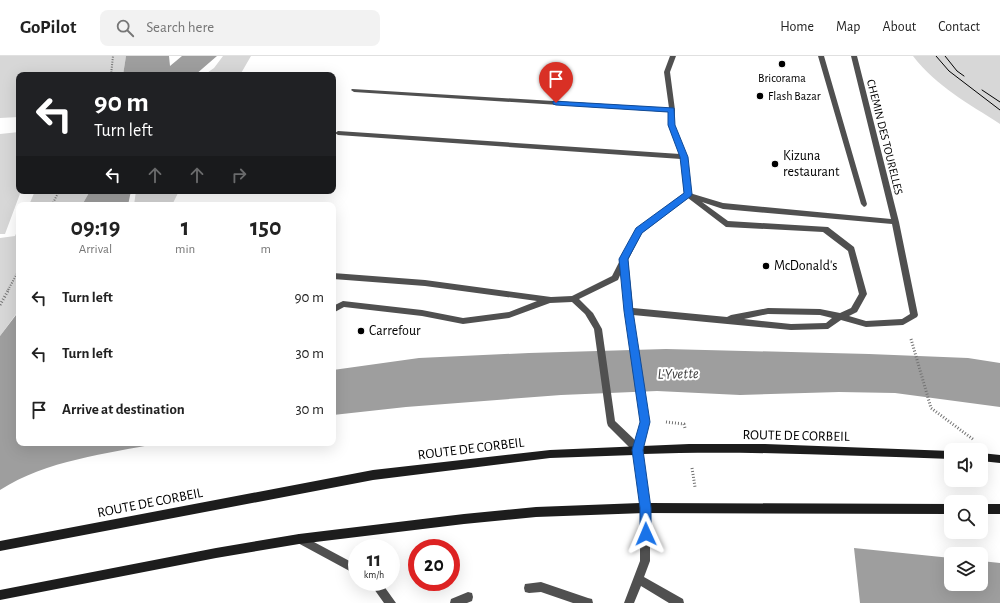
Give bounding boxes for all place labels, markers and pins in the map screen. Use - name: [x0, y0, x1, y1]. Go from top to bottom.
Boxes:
- marker: Bricorama: [777, 59, 787, 69]
- pin: [539, 62, 573, 103]
- place label: Bricorama: [758, 72, 806, 84]
- place label: Flash Bazar: [768, 90, 821, 102]
- marker: Flash Bazar: [755, 91, 765, 101]
- place label: Kizuna restaurant: [783, 149, 840, 179]
- marker: Kizuna restaurant: [770, 159, 780, 169]
- place label: McDonald's: [774, 259, 837, 273]
- marker: McDonald's: [761, 261, 771, 271]
- place label: Carrefour: [369, 324, 421, 338]
- marker: Carrefour: [356, 326, 366, 336]

